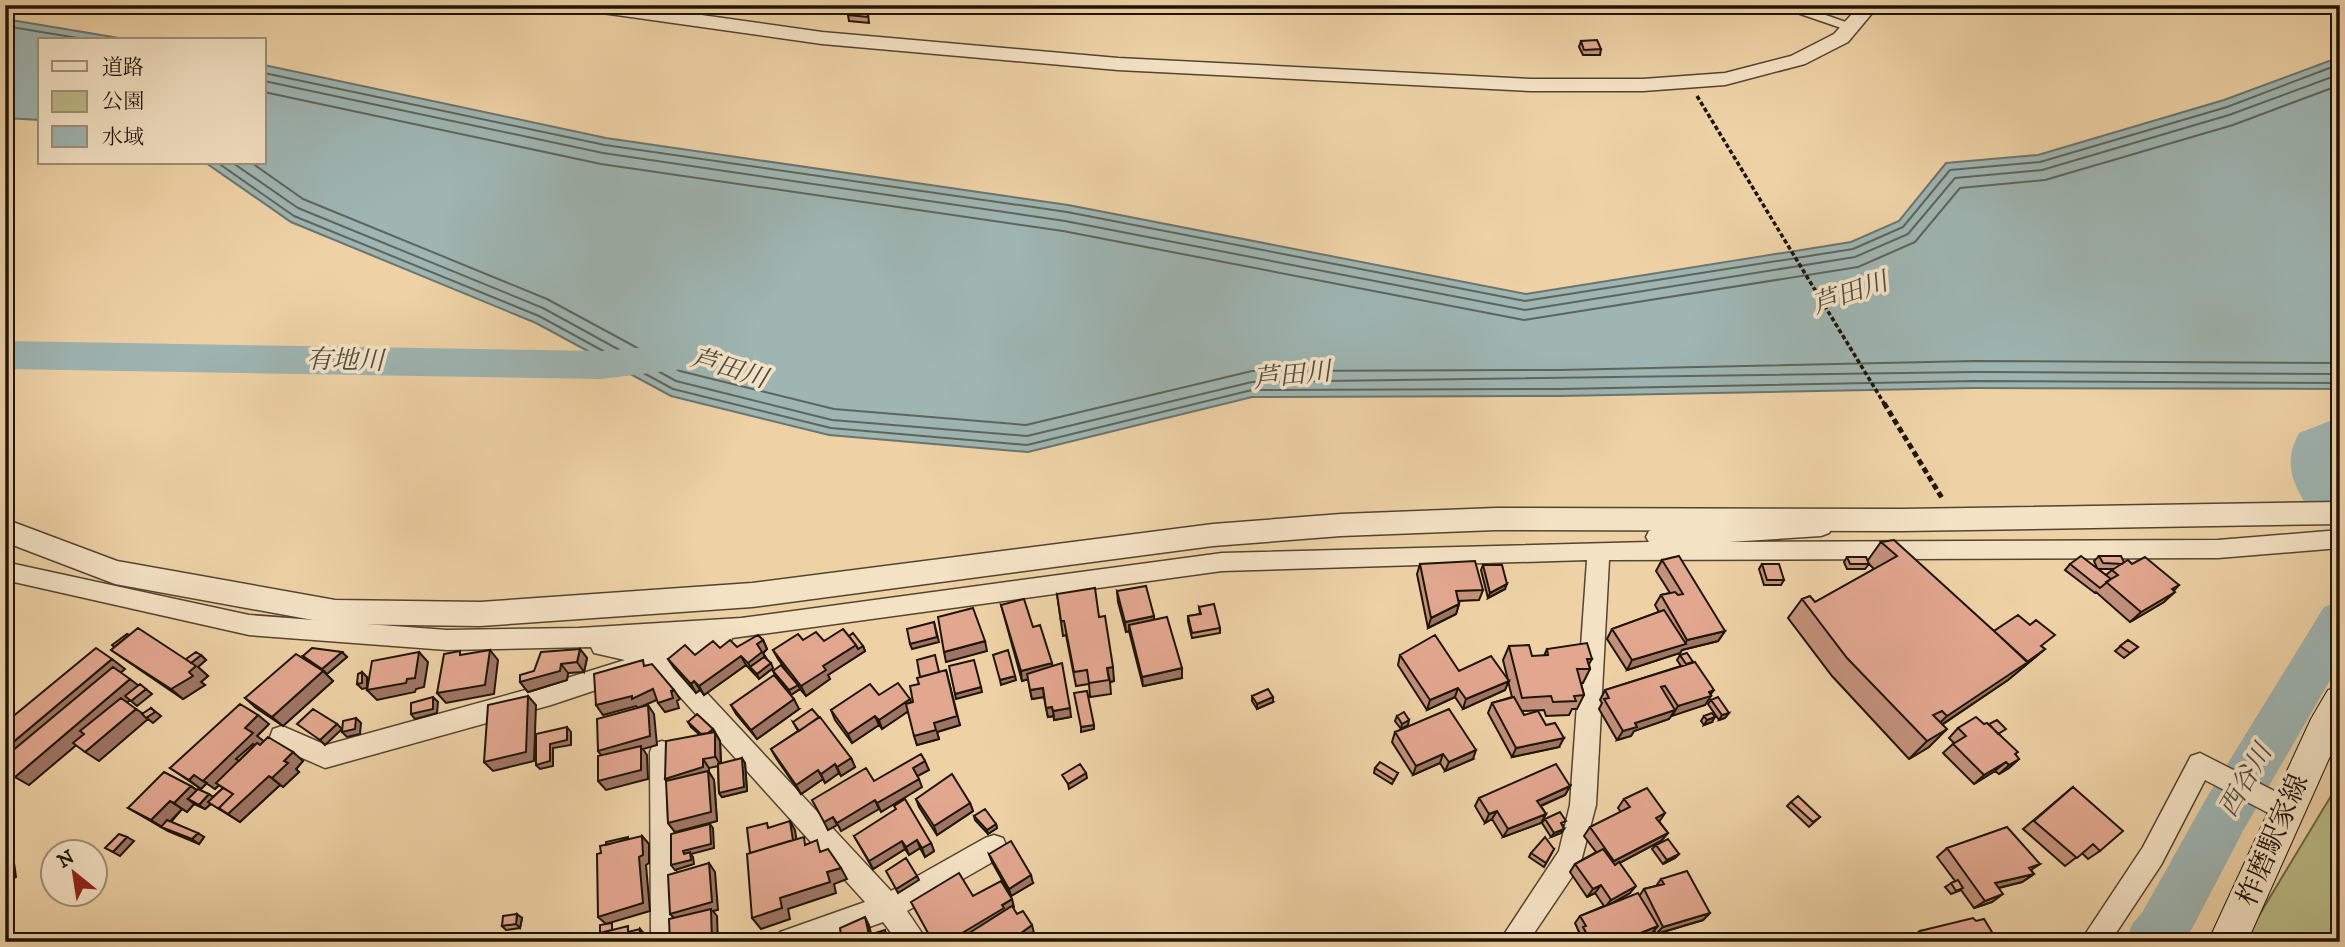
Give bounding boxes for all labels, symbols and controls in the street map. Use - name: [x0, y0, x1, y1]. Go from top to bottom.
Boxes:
- legend: [38, 38, 266, 164]
- text: 道路: [102, 55, 144, 81]
- text: 公園: [102, 89, 144, 115]
- text: 水域: [102, 125, 144, 151]
- water label: 芦田川: [1808, 265, 1895, 322]
- water label: 芦田川: [687, 342, 774, 397]
- water label: 有地川: [306, 344, 387, 378]
- water label: 芦田川: [1251, 355, 1335, 396]
- water label: 西谷川: [2212, 736, 2281, 823]
- street label: 柞磨駅家線: [2230, 769, 2316, 911]
- north arrow: [38, 838, 108, 908]
- text: N: [54, 846, 79, 873]

